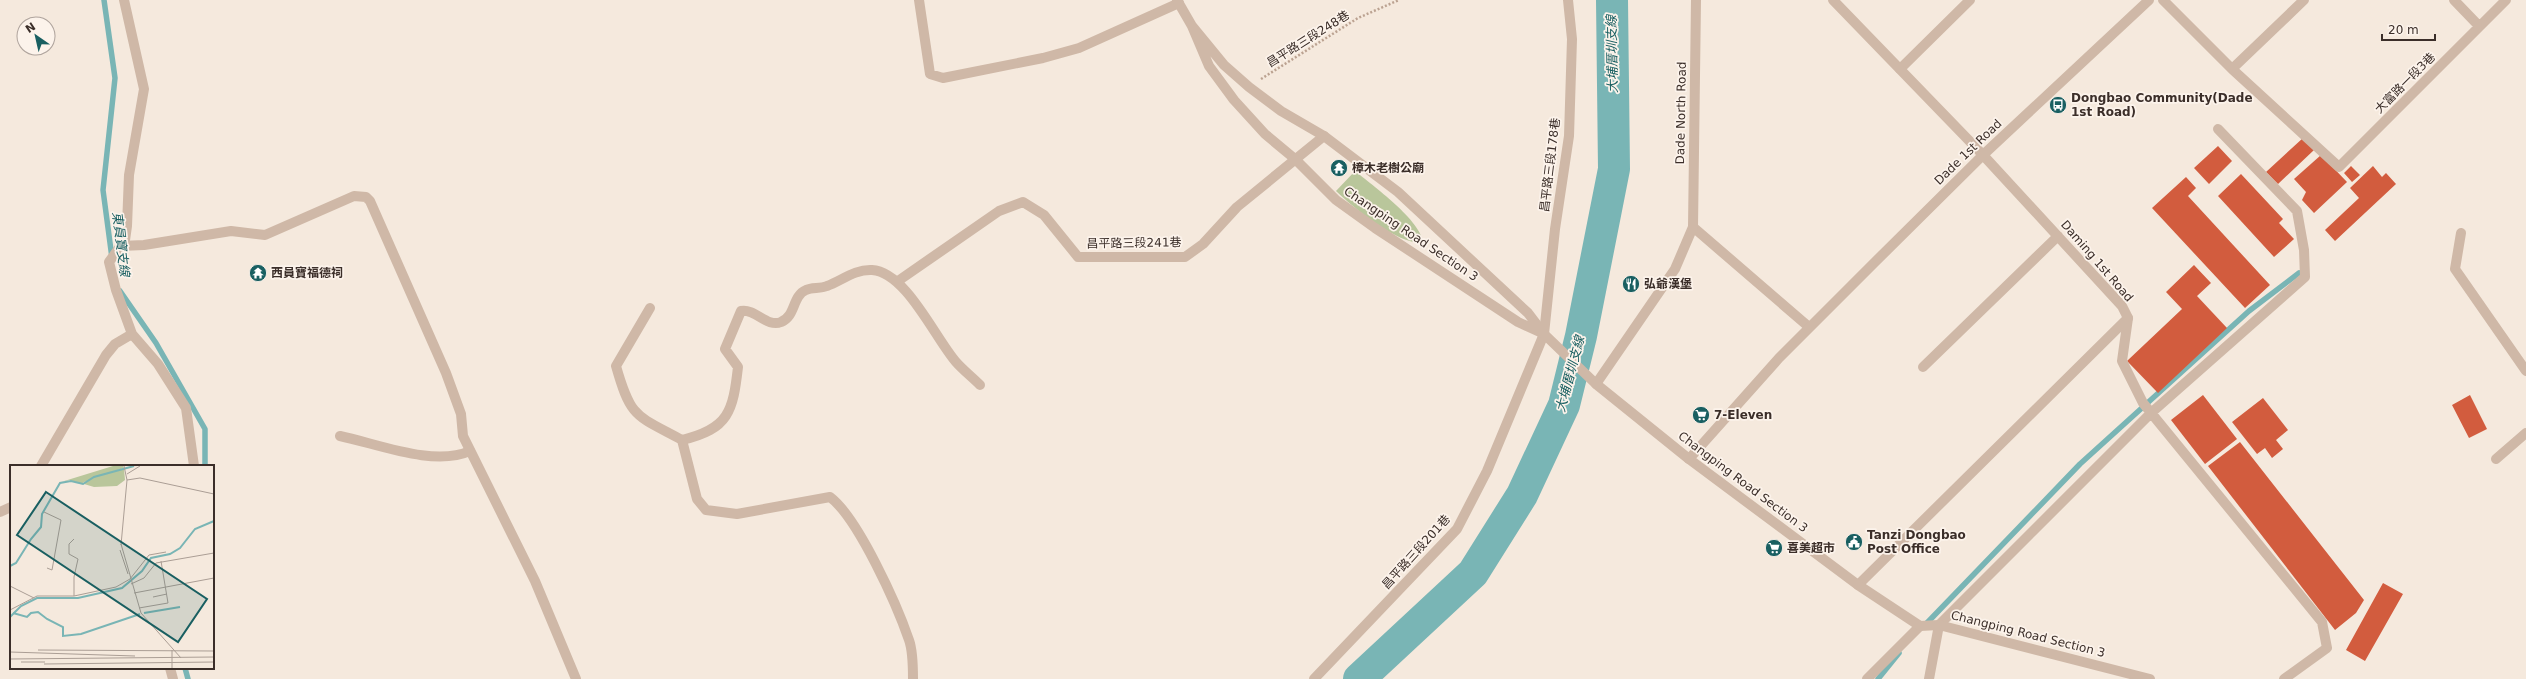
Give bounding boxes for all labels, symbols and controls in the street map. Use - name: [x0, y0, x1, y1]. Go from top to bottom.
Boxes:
- street label: 昌平路三段248巷: [1264, 8, 1352, 70]
- water label: 大埔厝圳支線: [1604, 13, 1620, 93]
- north arrow: [16, 16, 56, 56]
- scale bar: [2382, 16, 2435, 42]
- text: N: [23, 20, 38, 36]
- text: 20 m: [2388, 23, 2419, 37]
- street label: 大富路一段3巷: [2372, 50, 2438, 116]
- street label: Dade North Road: [1673, 61, 1689, 165]
- place label: Dongbao Community(Dade 1st Road): [2071, 91, 2253, 119]
- bus stop icon: Dongbao Community(Dade 1st Road): [2048, 95, 2068, 115]
- street label: Dade 1st Road: [1932, 116, 2004, 188]
- street label: 昌平路三段178巷: [1537, 117, 1563, 213]
- temple icon: 樟木老樹公廟: [1329, 158, 1349, 178]
- place label: 樟木老樹公廟: [1352, 161, 1424, 175]
- street label: Changping Road Section 3: [1341, 184, 1481, 284]
- water label: 東員寶支線: [110, 211, 133, 279]
- street label: Daming 1st Road: [2058, 217, 2136, 305]
- street label: 昌平路三段241巷: [1086, 235, 1182, 251]
- temple icon: 西員寶福德祠: [248, 263, 268, 283]
- place label: 西員寶福德祠: [271, 266, 343, 280]
- restaurant icon: 弘爺漢堡: [1621, 274, 1641, 294]
- place label: 弘爺漢堡: [1644, 277, 1692, 291]
- water label: 大埔厝圳支線: [1553, 332, 1588, 414]
- supermarket icon: 7-Eleven: [1691, 405, 1711, 425]
- place label: 7-Eleven: [1714, 408, 1772, 422]
- street label: Changping Road Section 3: [1675, 429, 1811, 535]
- inset map: [10, 465, 214, 669]
- street label: 昌平路三段201巷: [1379, 512, 1453, 592]
- place label: Tanzi Dongbao Post Office: [1867, 528, 1966, 556]
- public building icon: Tanzi Dongbao Post Office: [1844, 532, 1864, 552]
- supermarket icon: 喜美超市: [1764, 538, 1784, 558]
- place label: 喜美超市: [1787, 541, 1835, 555]
- street label: Changping Road Section 3: [1949, 608, 2107, 660]

